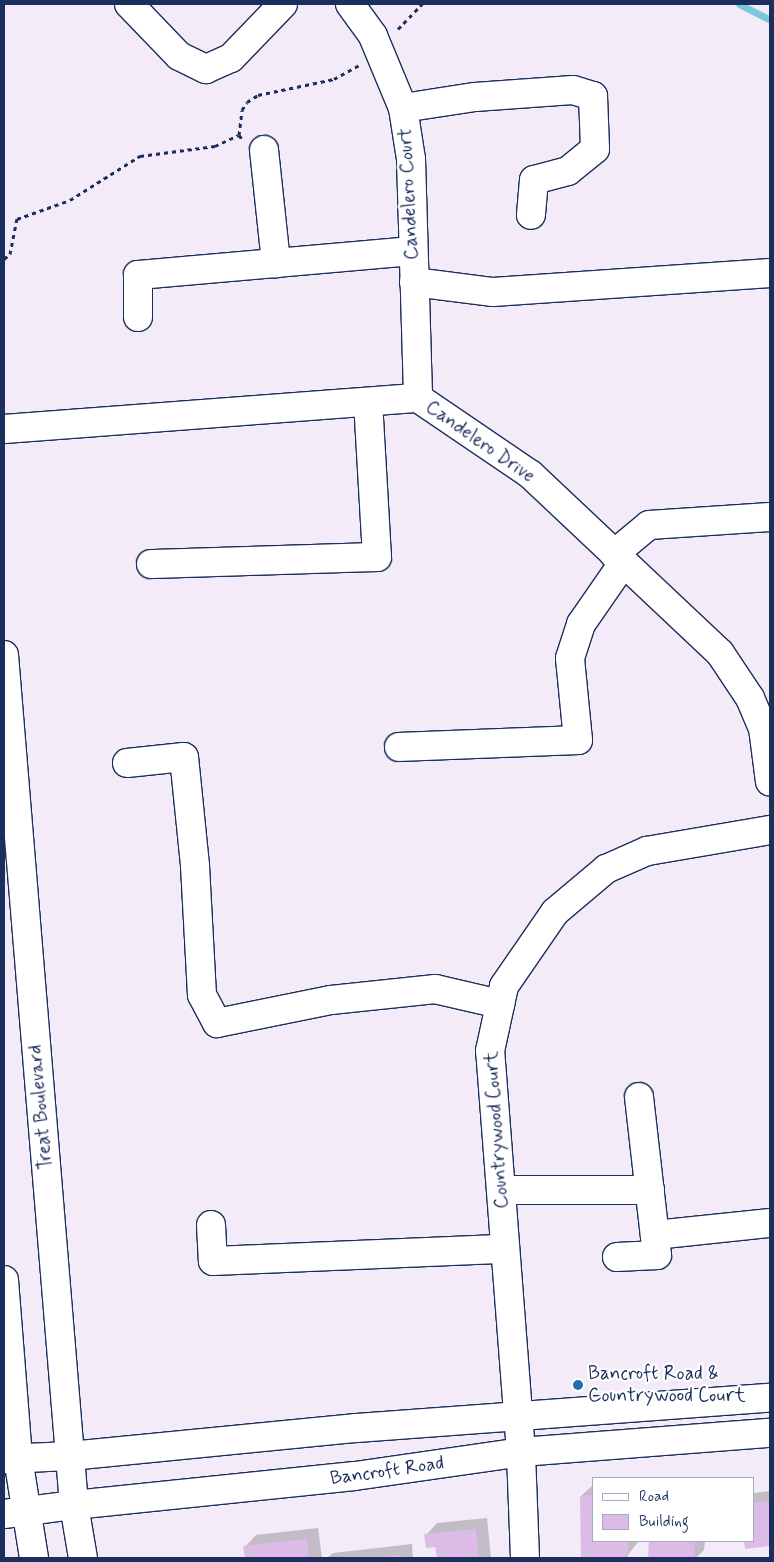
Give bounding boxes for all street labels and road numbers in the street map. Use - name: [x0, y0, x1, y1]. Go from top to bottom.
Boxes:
- street label: Candelero Court: [394, 127, 424, 261]
- street label: Candelero Drive: [421, 396, 539, 488]
- street label: Treat Boulevard: [24, 1045, 58, 1169]
- street label: Countrywood Court: [480, 1052, 514, 1208]
- street label: Bancroft Road: [329, 1452, 445, 1490]

